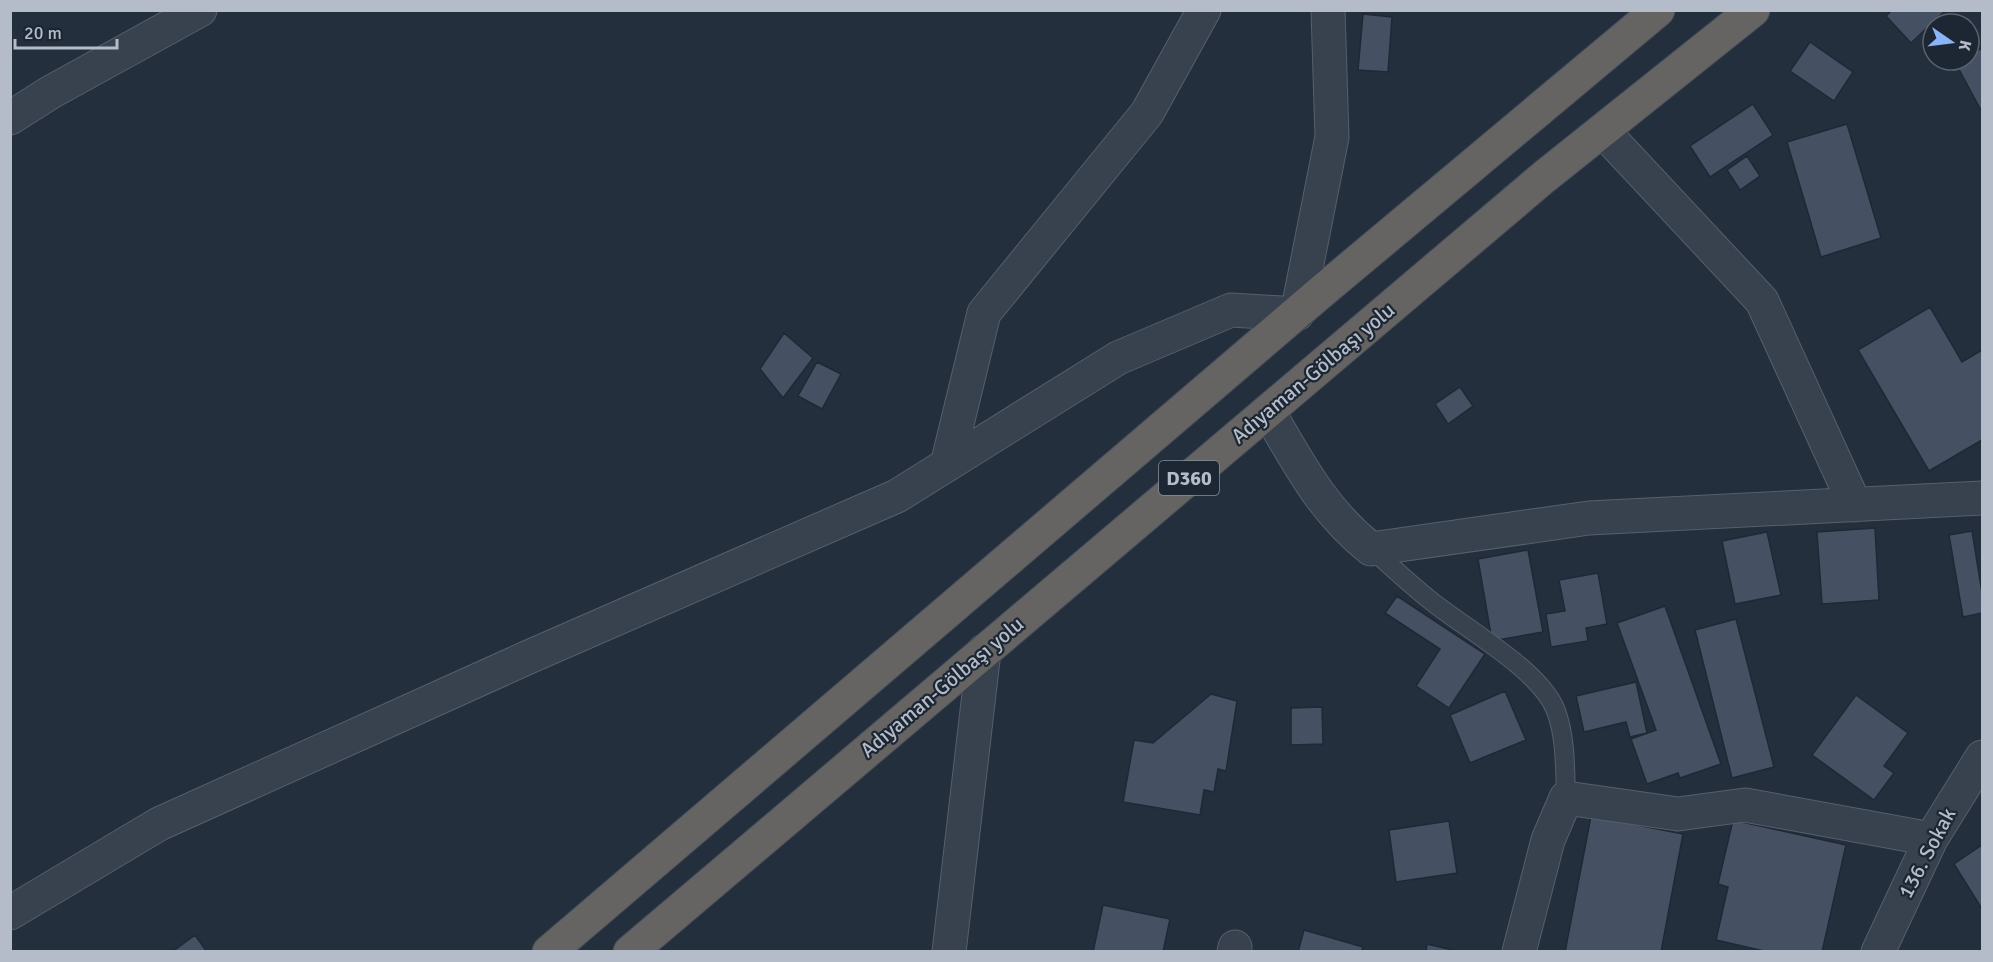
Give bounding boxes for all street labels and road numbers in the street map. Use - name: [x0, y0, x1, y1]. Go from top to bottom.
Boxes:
- street label: Adıyaman-Gölbaşı yolu: [1226, 297, 1400, 449]
- road number: D360: [1159, 461, 1219, 495]
- street label: Adıyaman-Gölbaşı yolu: [855, 611, 1029, 763]
- street label: 136. Sokak: [1892, 803, 1962, 903]

